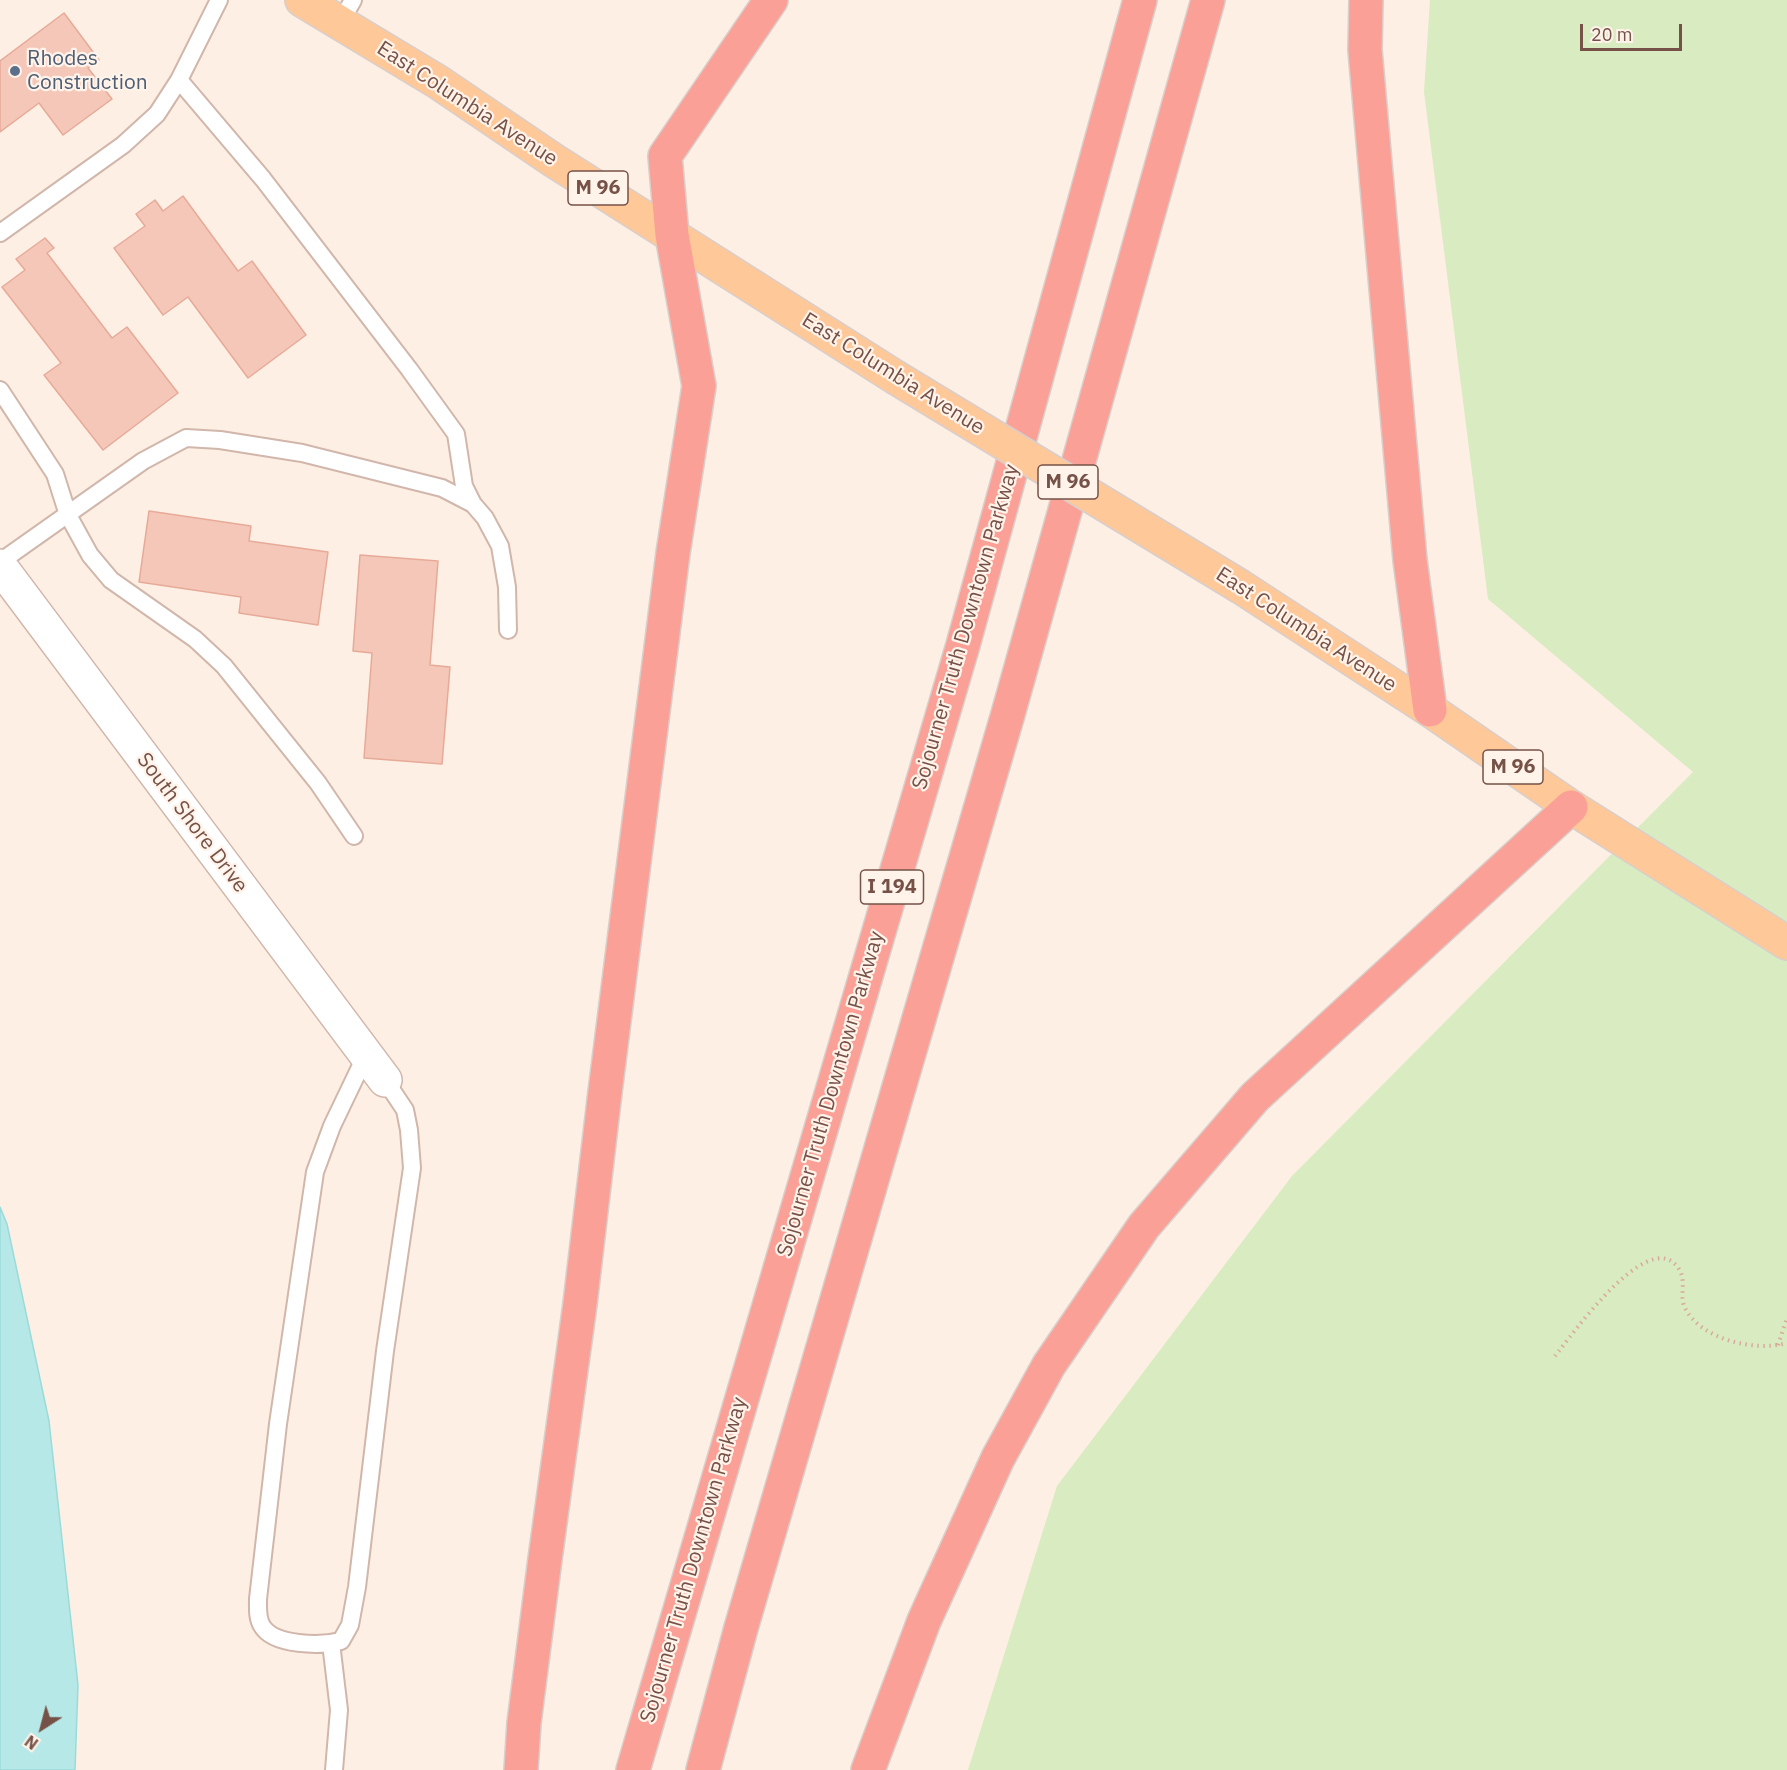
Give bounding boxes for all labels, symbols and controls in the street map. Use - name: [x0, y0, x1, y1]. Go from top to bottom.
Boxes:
- scale bar: [1583, 12, 1685, 50]
- text: 20 m: [1591, 23, 1633, 46]
- street label: East Columbia Avenue: [372, 36, 562, 172]
- place label: Rhodes Construction: [27, 46, 148, 96]
- marker: Rhodes Construction: [8, 64, 22, 78]
- road number: M 96: [568, 171, 628, 205]
- street label: East Columbia Avenue: [797, 308, 989, 440]
- street label: Sojourner Truth Downtown Parkway: [907, 461, 1025, 793]
- road number: M 96: [1038, 465, 1098, 499]
- street label: East Columbia Avenue: [1211, 562, 1401, 698]
- street label: South Shore Drive: [131, 748, 253, 898]
- road number: M 96: [1483, 750, 1543, 784]
- road number: I 194: [860, 870, 924, 904]
- street label: Sojourner Truth Downtown Parkway: [772, 928, 890, 1260]
- street label: Sojourner Truth Downtown Parkway: [635, 1394, 753, 1726]
- north arrow: [12, 1698, 72, 1758]
- text: N: [21, 1731, 42, 1754]

